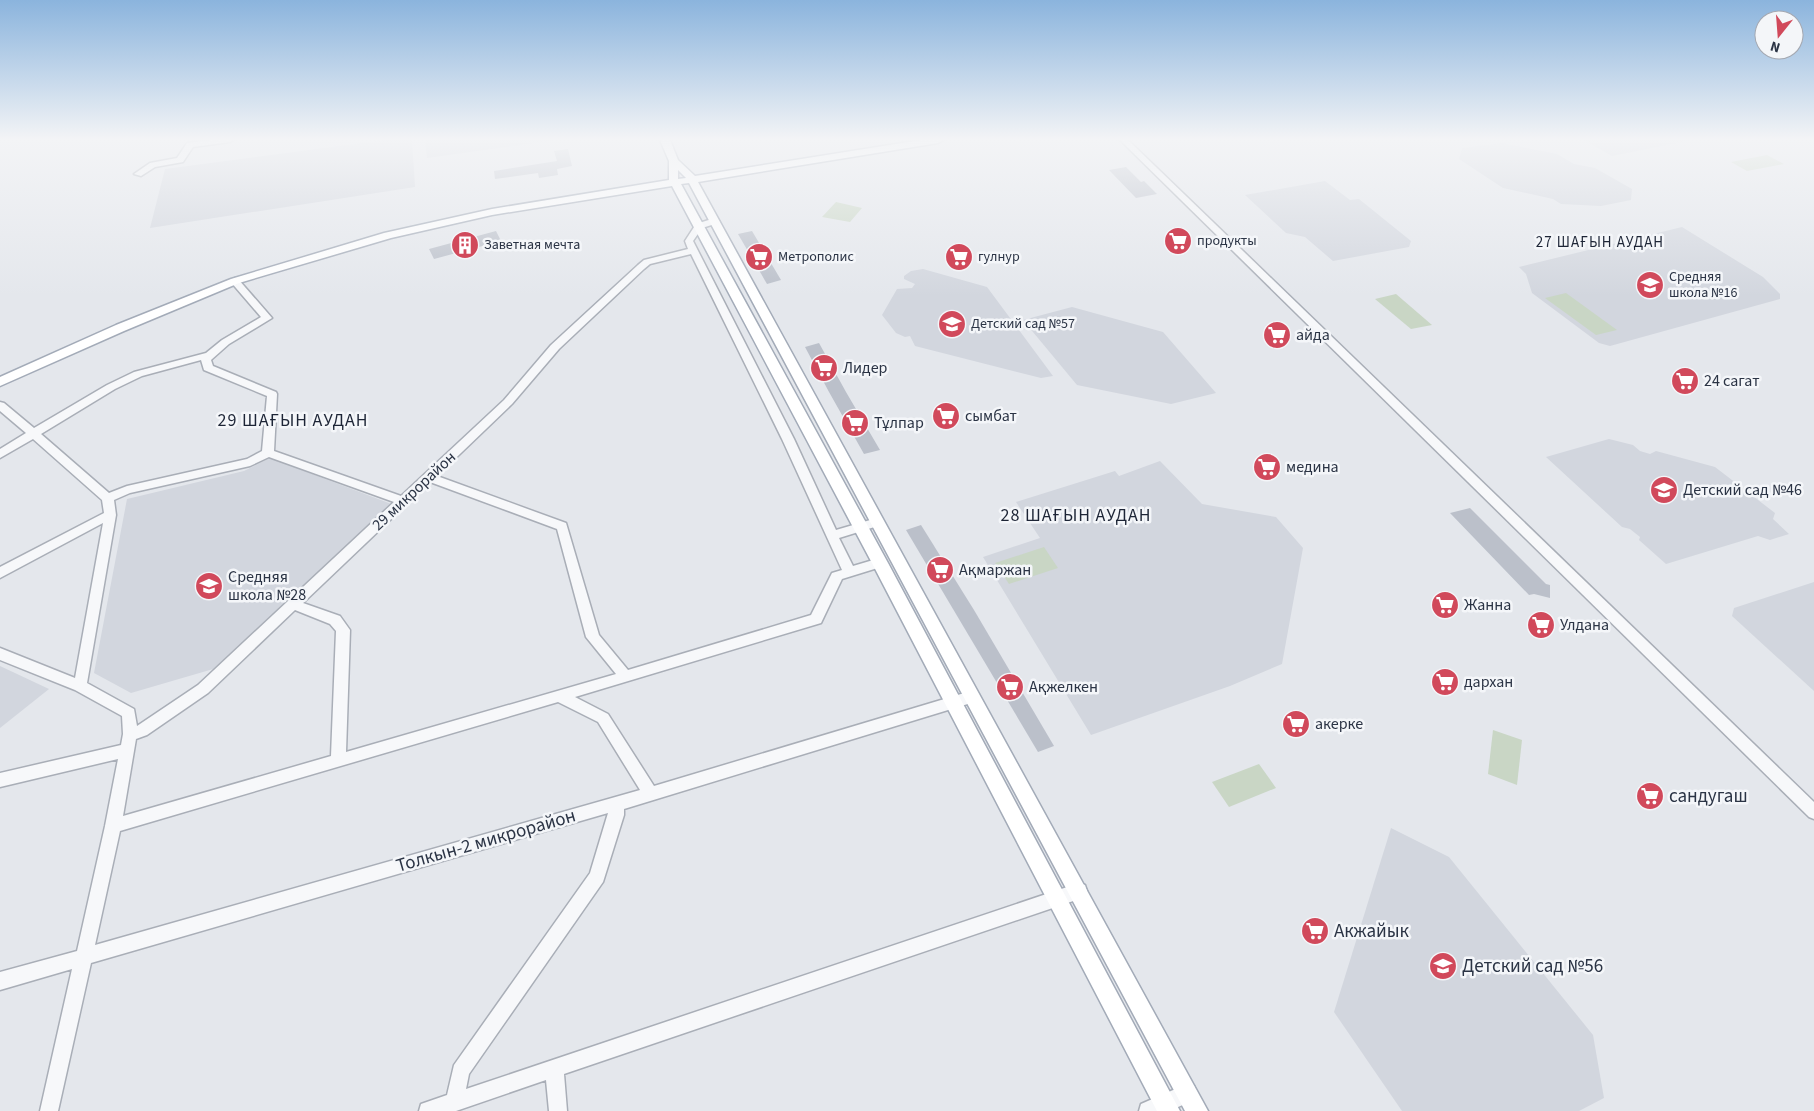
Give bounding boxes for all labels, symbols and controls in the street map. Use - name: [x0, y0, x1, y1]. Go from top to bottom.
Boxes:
- north arrow: [1754, 10, 1804, 60]
- text: N: [1768, 36, 1783, 57]
- supermarket icon: продукты: [1163, 226, 1193, 256]
- building icon: Заветная мечта: [450, 230, 480, 260]
- place label: продукты: [1197, 231, 1257, 251]
- district label: 27 ШАҒЫН АУДАН: [1536, 232, 1664, 253]
- place label: Заветная мечта: [484, 235, 580, 255]
- supermarket icon: Метрополис: [744, 242, 774, 272]
- supermarket icon: гулнур: [944, 242, 974, 272]
- place label: Метрополис: [778, 247, 854, 267]
- place label: гулнур: [978, 247, 1020, 267]
- place label: Средняя школа №16: [1669, 267, 1738, 303]
- school or university icon: Средняя школа №16: [1635, 270, 1665, 300]
- school or university icon: Детский сад №57: [937, 309, 967, 339]
- place label: Детский сад №57: [971, 314, 1075, 334]
- supermarket icon: айда: [1262, 320, 1292, 350]
- place label: айда: [1296, 324, 1330, 346]
- supermarket icon: Лидер: [809, 353, 839, 383]
- place label: Лидер: [843, 357, 888, 379]
- supermarket icon: 24 сагат: [1670, 366, 1700, 396]
- place label: 24 сагат: [1704, 370, 1760, 392]
- supermarket icon: сымбат: [931, 401, 961, 431]
- place label: сымбат: [965, 405, 1017, 427]
- district label: 29 ШАҒЫН АУДАН: [217, 408, 369, 433]
- supermarket icon: Тұлпар: [840, 408, 870, 438]
- place label: Тұлпар: [874, 412, 924, 434]
- street label: 29 микрорайон: [367, 446, 461, 536]
- supermarket icon: медина: [1252, 452, 1282, 482]
- place label: медина: [1286, 456, 1339, 478]
- school or university icon: Детский сад №46: [1649, 475, 1679, 505]
- place label: Детский сад №46: [1683, 479, 1802, 501]
- district label: 28 ШАҒЫН АУДАН: [1000, 503, 1152, 528]
- supermarket icon: Ақмаржан: [925, 555, 955, 585]
- place label: Ақмаржан: [959, 559, 1031, 581]
- place label: Средняя школа №28: [228, 566, 306, 606]
- school or university icon: Средняя школа №28: [194, 571, 224, 601]
- supermarket icon: Жанна: [1430, 590, 1460, 620]
- place label: Жанна: [1464, 594, 1511, 616]
- supermarket icon: Улдана: [1526, 610, 1556, 640]
- place label: Улдана: [1560, 614, 1609, 636]
- supermarket icon: дархан: [1430, 667, 1460, 697]
- place label: дархан: [1464, 671, 1513, 693]
- supermarket icon: Ақжелкен: [995, 672, 1025, 702]
- place label: Ақжелкен: [1029, 676, 1098, 698]
- supermarket icon: акерке: [1281, 709, 1311, 739]
- place label: акерке: [1315, 713, 1363, 735]
- supermarket icon: сандугаш: [1635, 781, 1665, 811]
- place label: сандугаш: [1669, 783, 1748, 810]
- street label: Толкын-2 микрорайон: [393, 802, 579, 880]
- supermarket icon: Акжайык: [1300, 916, 1330, 946]
- place label: Акжайык: [1334, 918, 1410, 945]
- school or university icon: Детский сад №56: [1428, 951, 1458, 981]
- place label: Детский сад №56: [1462, 953, 1603, 980]

